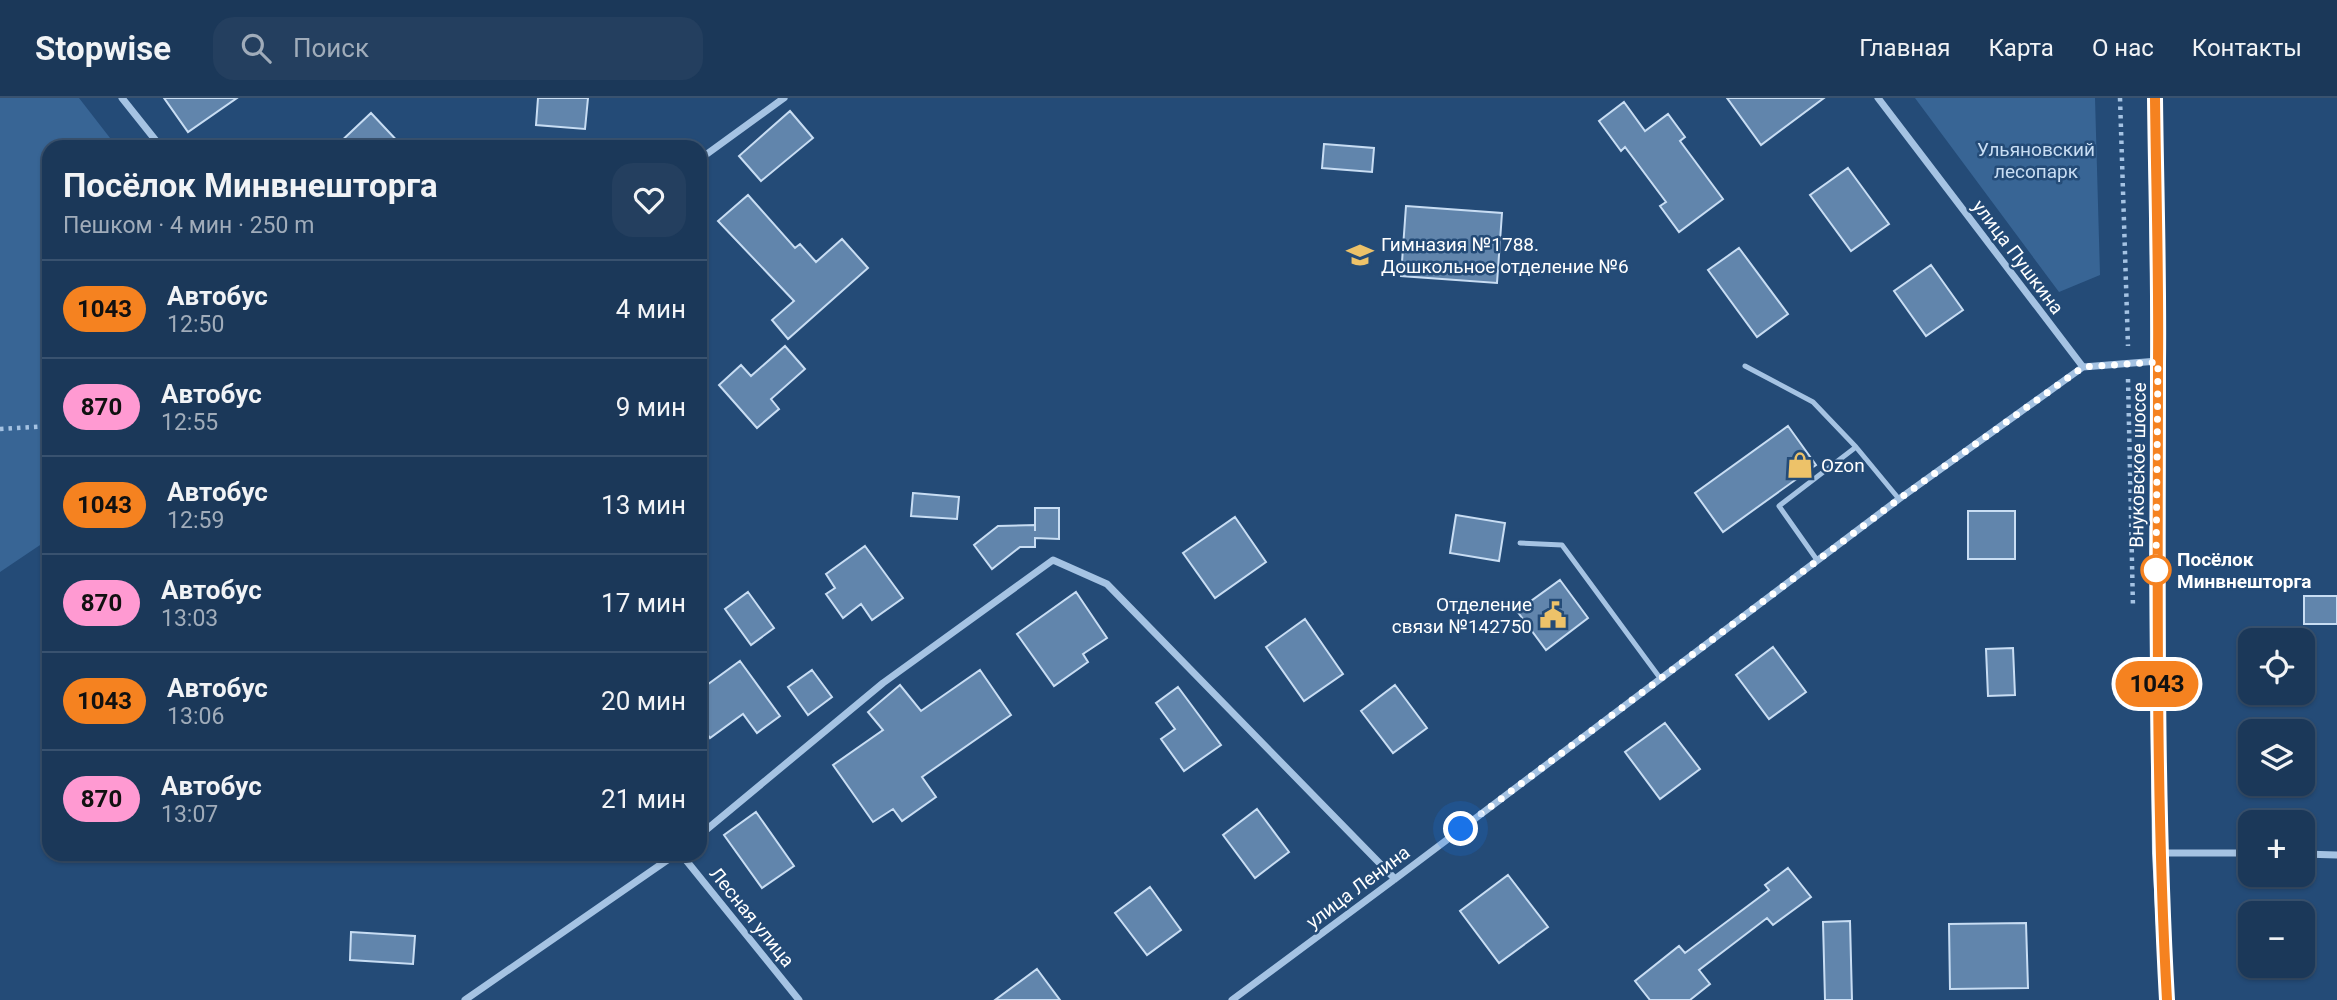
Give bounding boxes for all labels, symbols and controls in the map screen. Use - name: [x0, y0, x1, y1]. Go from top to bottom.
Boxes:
- search box: [213, 17, 703, 80]
- text: Stopwise: [35, 29, 171, 68]
- icon: search: [237, 29, 275, 67]
- text: Поиск: [293, 33, 369, 63]
- text: Главная: [1859, 34, 1950, 62]
- text: Карта: [1988, 34, 2054, 62]
- text: О нас: [2092, 34, 2154, 62]
- text: Контакты: [2192, 34, 2302, 62]
- park label: Ульяновский лесопарк: [1977, 138, 2095, 183]
- button: heart: [612, 163, 686, 237]
- text: Посёлок Минвнешторга: [63, 166, 438, 205]
- street label: улица Пушкина: [1967, 195, 2069, 319]
- text: Пешком · 4 мин · 250 m: [63, 212, 314, 239]
- place label: Гимназия №1788. Дошкольное отделение №6: [1381, 233, 1629, 278]
- school or university icon: Гимназия №1788. Дошкольное отделение №6: [1345, 240, 1375, 270]
- text: Автобус: [167, 281, 268, 311]
- text: 4 мин: [616, 294, 686, 324]
- text: 1043: [77, 295, 132, 323]
- text: 12:50: [167, 311, 224, 338]
- text: Автобус: [161, 379, 262, 409]
- street label: Внуковское шоссе: [2125, 382, 2151, 548]
- text: 9 мин: [616, 392, 686, 422]
- text: 870: [81, 393, 122, 421]
- text: 12:55: [161, 409, 218, 436]
- shop icon: Ozon: [1785, 450, 1815, 480]
- place label: Ozon: [1821, 454, 1865, 477]
- text: Автобус: [167, 477, 268, 507]
- text: 13 мин: [601, 490, 686, 520]
- text: 1043: [77, 491, 132, 519]
- text: 12:59: [167, 507, 224, 534]
- place label: Посёлок Минвнешторга: [2177, 548, 2312, 593]
- marker: Посёлок Минвнешторга: [2141, 555, 2171, 585]
- text: Автобус: [161, 575, 262, 605]
- text: 17 мин: [601, 588, 686, 618]
- text: 870: [81, 589, 122, 617]
- place label: Отделение связи №142750: [1392, 593, 1532, 638]
- public building icon: Отделение связи №142750: [1538, 600, 1568, 630]
- text: 13:03: [161, 605, 218, 632]
- map controls: [2238, 628, 2315, 978]
- button: locate: [2238, 628, 2315, 705]
- line badge: 1043: [2108, 661, 2206, 707]
- text: 1043: [2129, 670, 2185, 698]
- text: Автобус: [167, 673, 268, 703]
- text: 20 мин: [601, 686, 686, 716]
- text: 1043: [77, 687, 132, 715]
- text: 13:06: [167, 703, 224, 730]
- button: layers: [2238, 719, 2315, 796]
- text: Автобус: [161, 771, 262, 801]
- text: 21 мин: [601, 784, 686, 814]
- text: 870: [81, 785, 122, 813]
- text: 13:07: [161, 801, 218, 828]
- button: +: [2238, 810, 2315, 887]
- your location: [1443, 811, 1478, 846]
- street label: улица Ленина: [1302, 841, 1414, 933]
- street label: Лесная улица: [705, 862, 799, 972]
- button: −: [2238, 901, 2315, 978]

